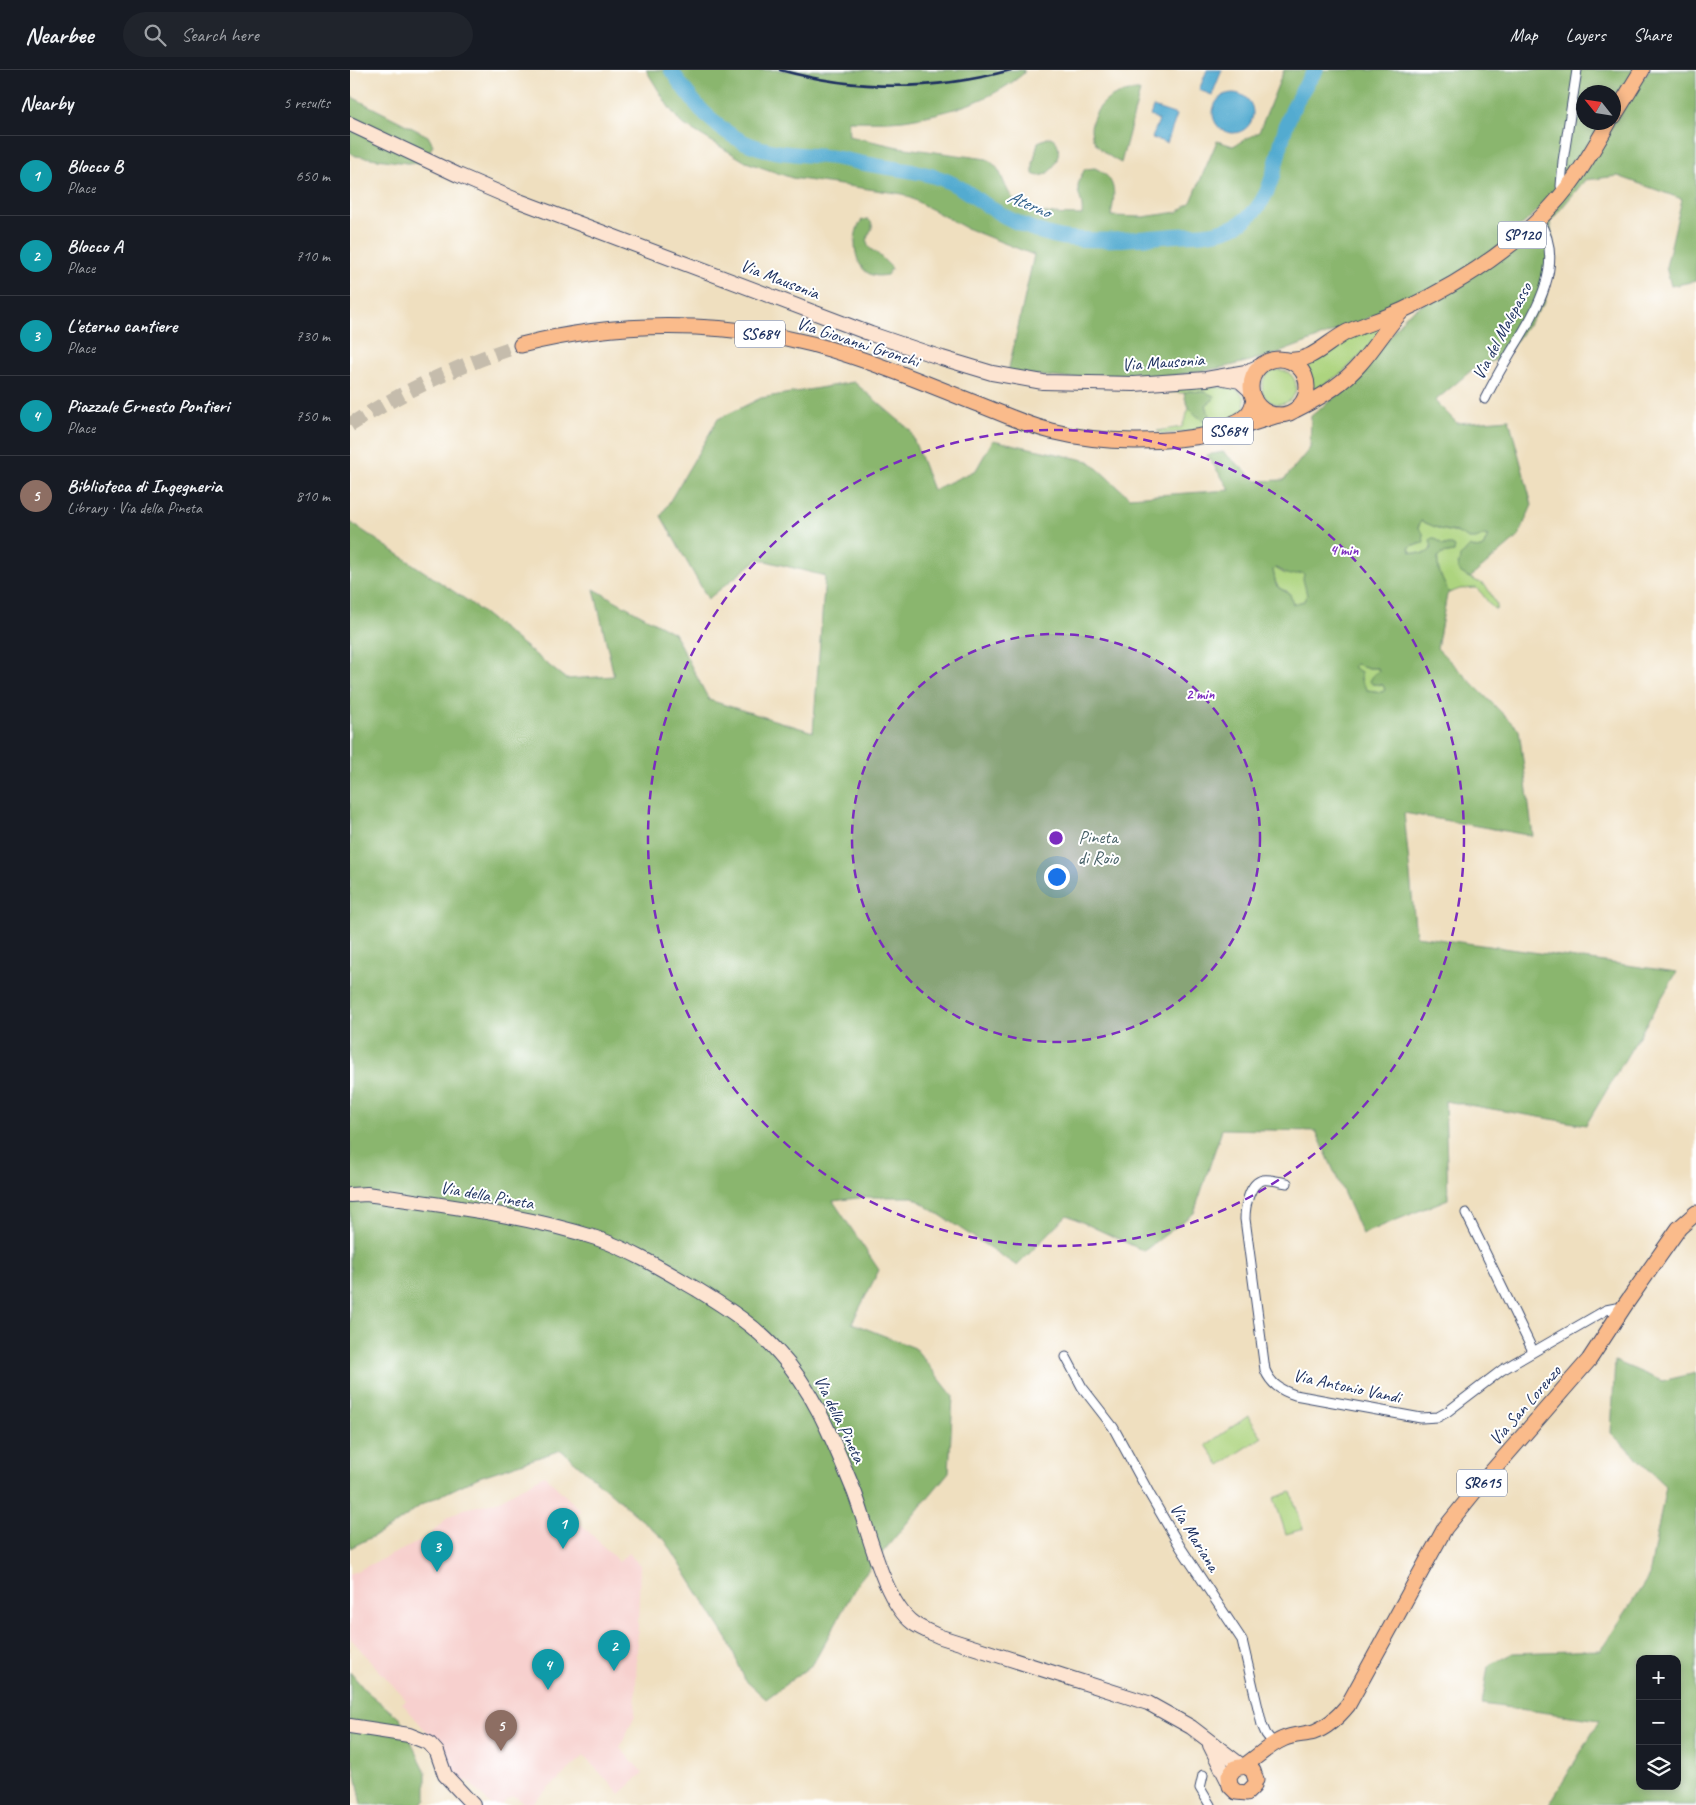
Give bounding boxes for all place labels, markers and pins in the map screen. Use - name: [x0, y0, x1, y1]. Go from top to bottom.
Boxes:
- centre of rings: [1047, 829, 1065, 847]
- pin: 1: [547, 1508, 579, 1549]
- pin: 3: [421, 1531, 453, 1572]
- pin: 2: [598, 1630, 630, 1671]
- pin: 4: [532, 1649, 564, 1690]
- pin: 5: [485, 1710, 517, 1751]

